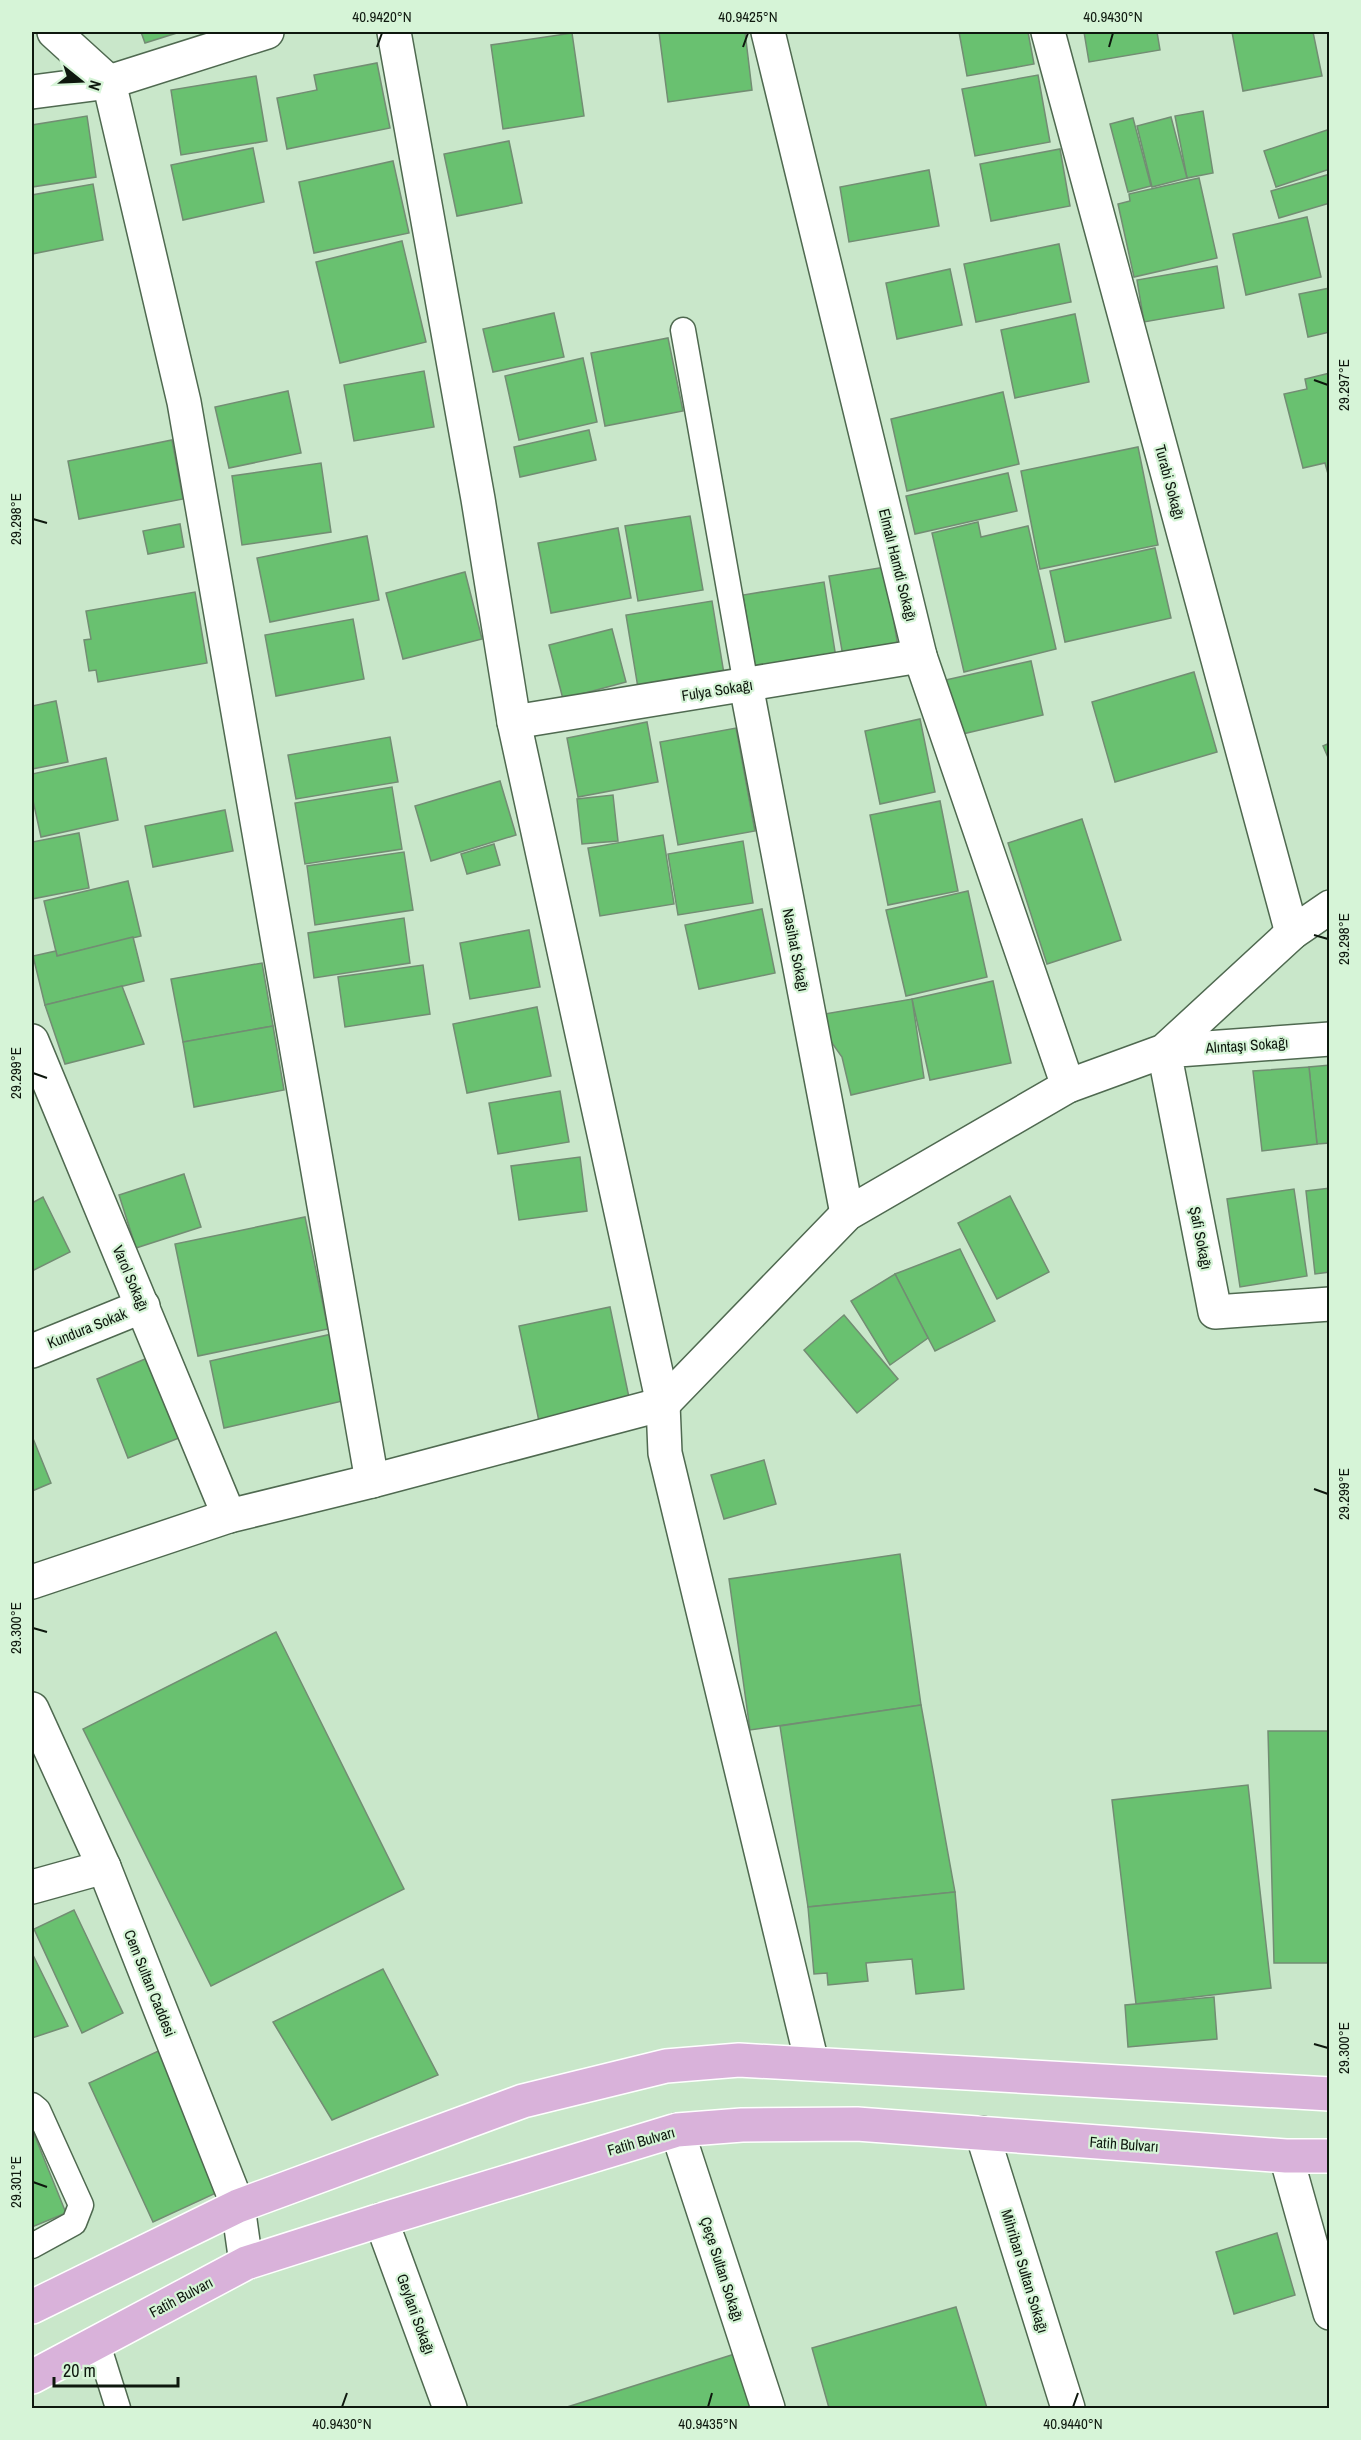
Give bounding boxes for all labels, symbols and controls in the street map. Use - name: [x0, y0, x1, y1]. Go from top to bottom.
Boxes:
- text: 40.9420°N: [352, 6, 412, 27]
- text: 40.9425°N: [718, 6, 778, 27]
- text: 40.9430°N: [1083, 6, 1143, 27]
- north arrow: [51, 51, 111, 111]
- text: N: [83, 78, 107, 94]
- text: 29.297°E: [1333, 359, 1354, 411]
- street label: Turabi Sokağı: [1150, 442, 1190, 522]
- text: 29.298°E: [5, 493, 26, 545]
- street label: Elmalı Hamdi Sokağı: [874, 506, 922, 624]
- street label: Fulya Sokağı: [680, 674, 754, 706]
- street label: Nasihat Sokağı: [778, 907, 814, 993]
- text: 29.298°E: [1333, 913, 1354, 965]
- street label: Alıntaşı Sokağı: [1204, 1032, 1289, 1058]
- text: 29.299°E: [5, 1047, 26, 1099]
- street label: Şafi Sokağı: [1185, 1205, 1217, 1271]
- street label: Varol Sokağı: [108, 1242, 154, 1314]
- street label: Kundura Sokak: [44, 1302, 131, 1353]
- text: 29.299°E: [1333, 1468, 1354, 1520]
- text: 29.300°E: [5, 1602, 26, 1654]
- street label: Cem Sultan Caddesi: [119, 1926, 181, 2040]
- text: 29.300°E: [1333, 2022, 1354, 2074]
- street label: Fatih Bulvarı: [605, 2121, 677, 2161]
- street label: Fatih Bulvarı: [1089, 2131, 1159, 2157]
- text: 29.301°E: [5, 2156, 26, 2208]
- street label: Mihriban Sultan Sokağı: [996, 2206, 1054, 2336]
- street label: Çeçe Sultan Sokağı: [695, 2214, 749, 2324]
- street label: Fatih Bulvarı: [146, 2271, 216, 2323]
- street label: Geylani Sokağı: [392, 2271, 440, 2357]
- scale bar: [54, 2350, 178, 2388]
- text: 20 m: [63, 2358, 96, 2383]
- text: 40.9430°N: [312, 2413, 372, 2434]
- text: 40.9435°N: [678, 2413, 738, 2434]
- text: 40.9440°N: [1043, 2413, 1103, 2434]

